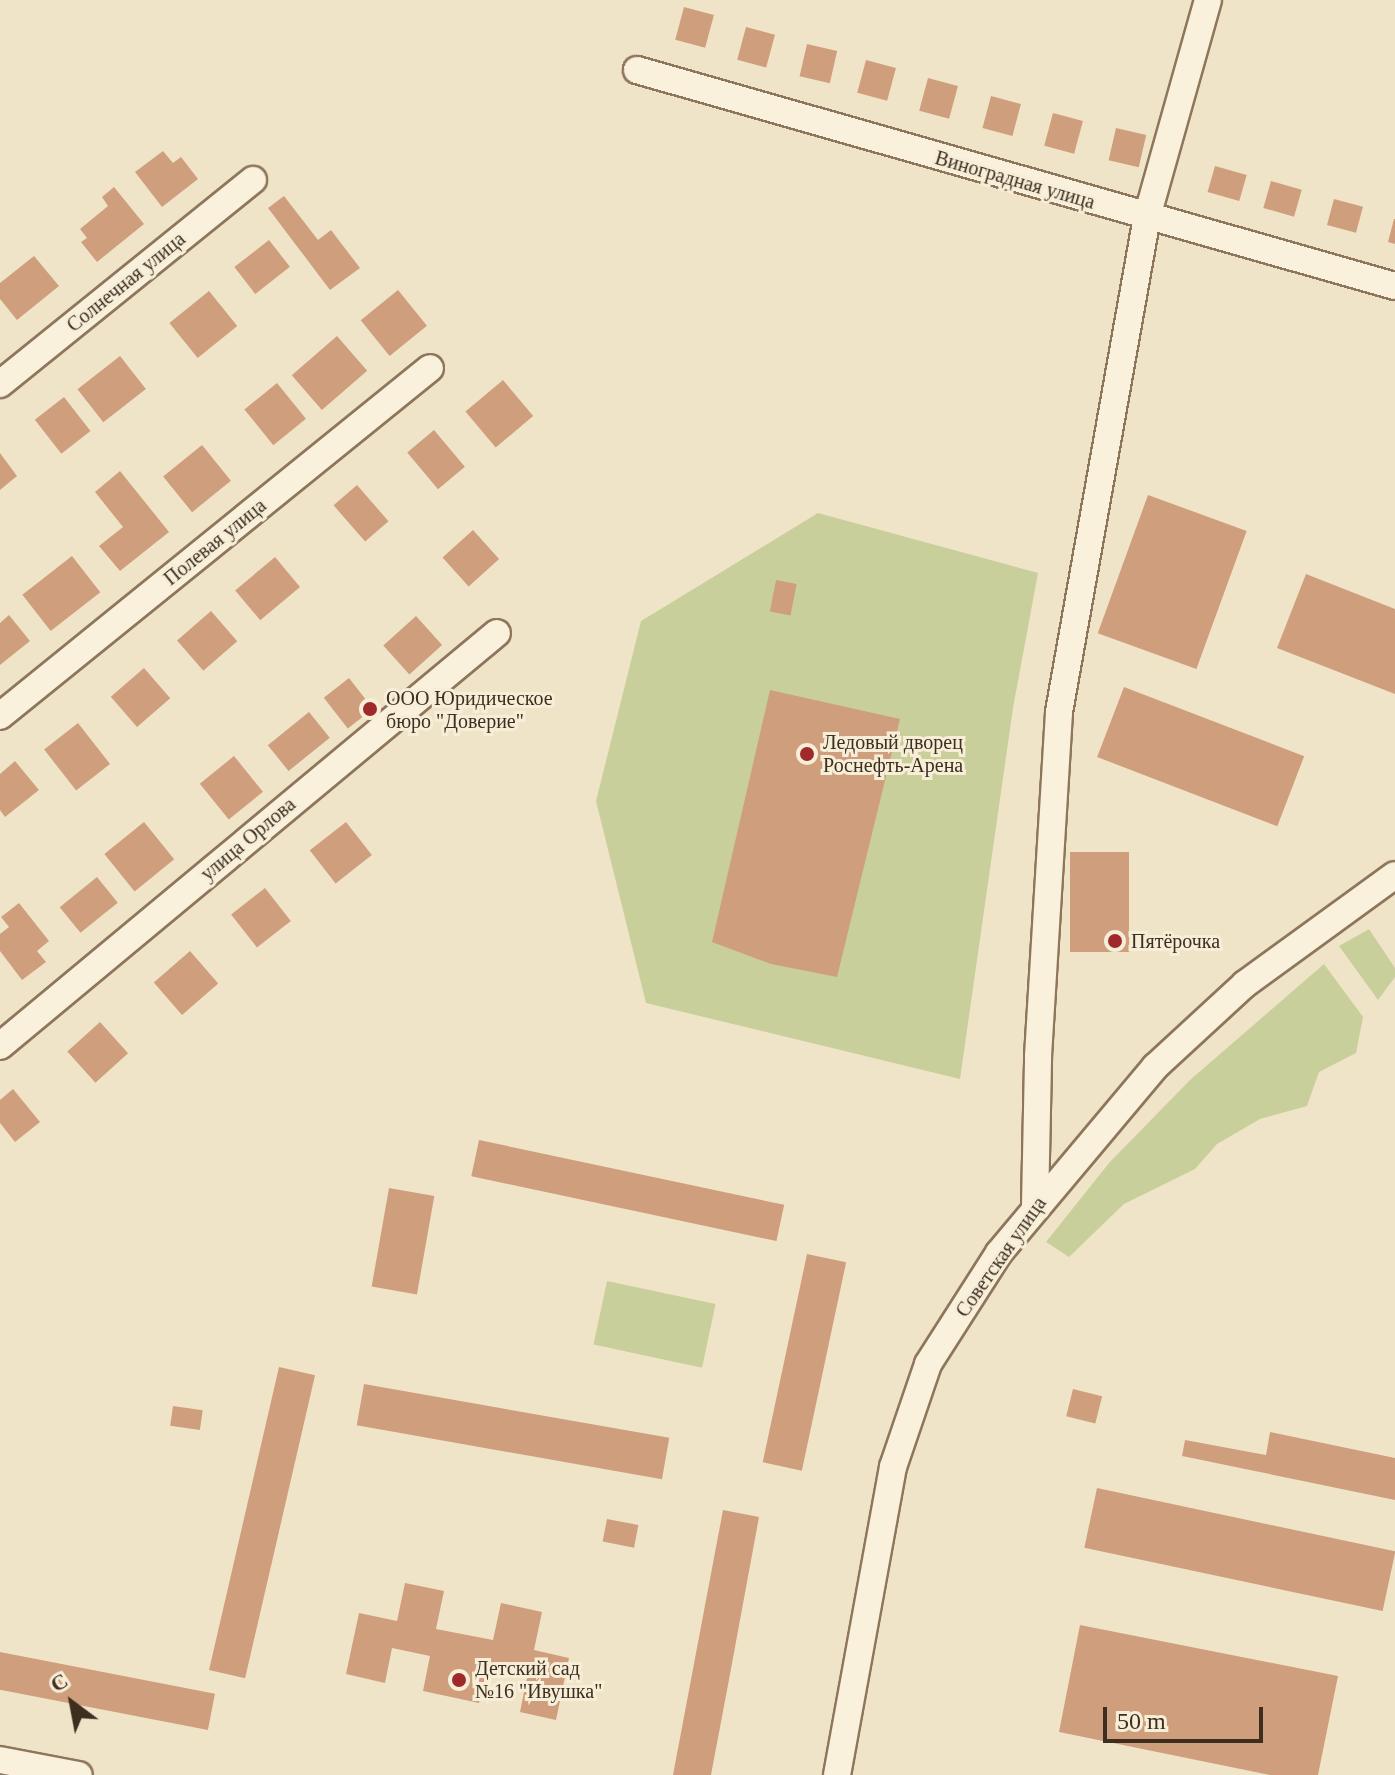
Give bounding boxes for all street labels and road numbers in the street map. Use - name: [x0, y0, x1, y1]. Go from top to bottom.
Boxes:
- street label: Виноградная улица: [932, 146, 1098, 214]
- street label: Солнечная улица: [62, 227, 190, 337]
- street label: Полевая улица: [159, 493, 271, 591]
- street label: улица Орлова: [196, 792, 300, 886]
- street label: Советская улица: [951, 1192, 1051, 1322]

